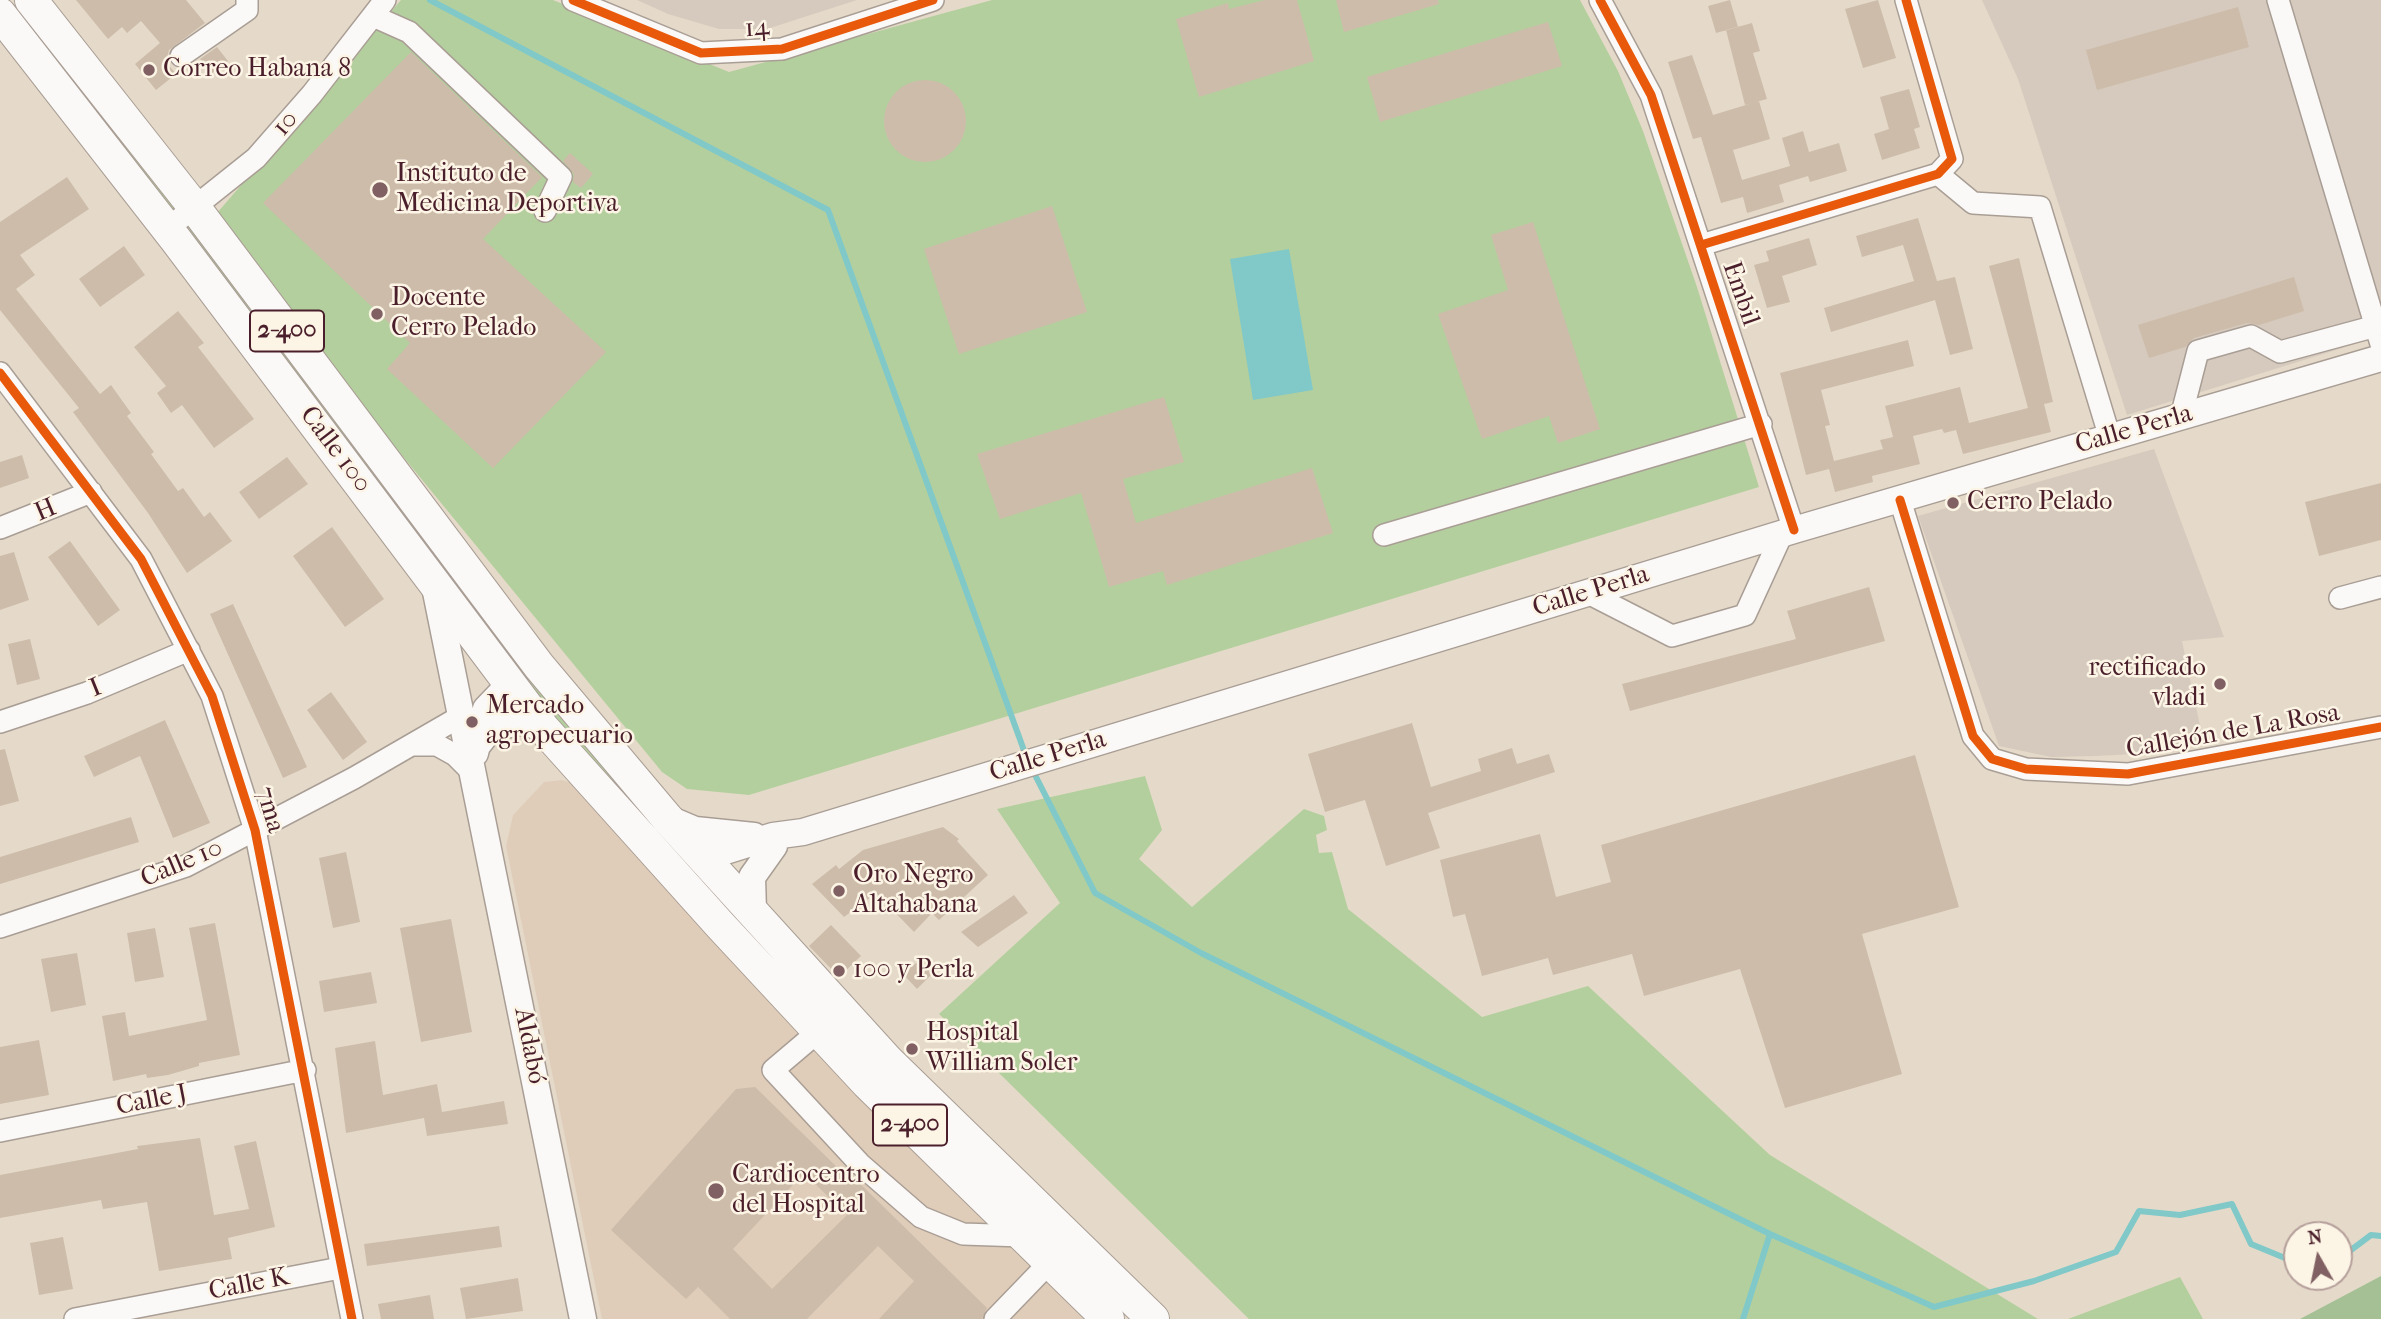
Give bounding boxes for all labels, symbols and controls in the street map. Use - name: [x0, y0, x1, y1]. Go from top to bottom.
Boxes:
- street label: 14: [744, 13, 770, 45]
- place label: Correo Habana 8: [163, 54, 351, 86]
- marker: Correo Habana 8: [141, 62, 157, 78]
- street label: 10: [267, 105, 305, 143]
- place label: Instituto de Medicina Deportiva: [396, 159, 618, 220]
- marker: Instituto de Medicina Deportiva: [370, 180, 390, 200]
- street label: Embil: [1715, 258, 1765, 330]
- place label: Docente Cerro Pelado: [391, 283, 537, 344]
- marker: Docente Cerro Pelado: [369, 306, 385, 322]
- road number: 2-400: [250, 310, 324, 352]
- street label: Calle Perla: [2072, 398, 2196, 462]
- street label: Calle 100: [292, 401, 378, 499]
- place label: Cerro Pelado: [1967, 487, 2113, 519]
- street label: H: [30, 493, 62, 529]
- marker: Cerro Pelado: [1945, 495, 1961, 511]
- street label: Calle Perla: [1529, 560, 1653, 624]
- place label: rectificado vladi: [2088, 653, 2206, 714]
- street label: I: [85, 673, 107, 705]
- marker: rectificado vladi: [2212, 676, 2228, 692]
- place label: Mercado agropecuario: [486, 691, 633, 752]
- street label: Callejón de La Rosa: [2124, 698, 2342, 766]
- marker: Mercado agropecuario: [464, 714, 480, 730]
- street label: Calle Perla: [986, 725, 1110, 789]
- street label: 7ma: [248, 784, 290, 836]
- street label: Calle 10: [136, 833, 228, 895]
- place label: Oro Negro Altahabana: [853, 860, 978, 922]
- marker: Oro Negro Altahabana: [831, 883, 847, 899]
- place label: 100 y Perla: [853, 955, 974, 987]
- marker: 100 y Perla: [831, 963, 847, 979]
- street label: Aldabó: [506, 1005, 552, 1087]
- place label: Hospital William Soler: [926, 1018, 1078, 1080]
- marker: Hospital William Soler: [904, 1041, 920, 1057]
- street label: Calle J: [114, 1079, 190, 1123]
- road number: 2-400: [873, 1105, 947, 1146]
- place label: Cardiocentro del Hospital: [732, 1160, 880, 1222]
- marker: Cardiocentro del Hospital: [706, 1181, 726, 1201]
- north arrow: [2283, 1221, 2353, 1291]
- text: N: [2306, 1225, 2324, 1249]
- street label: Calle K: [206, 1262, 292, 1308]

